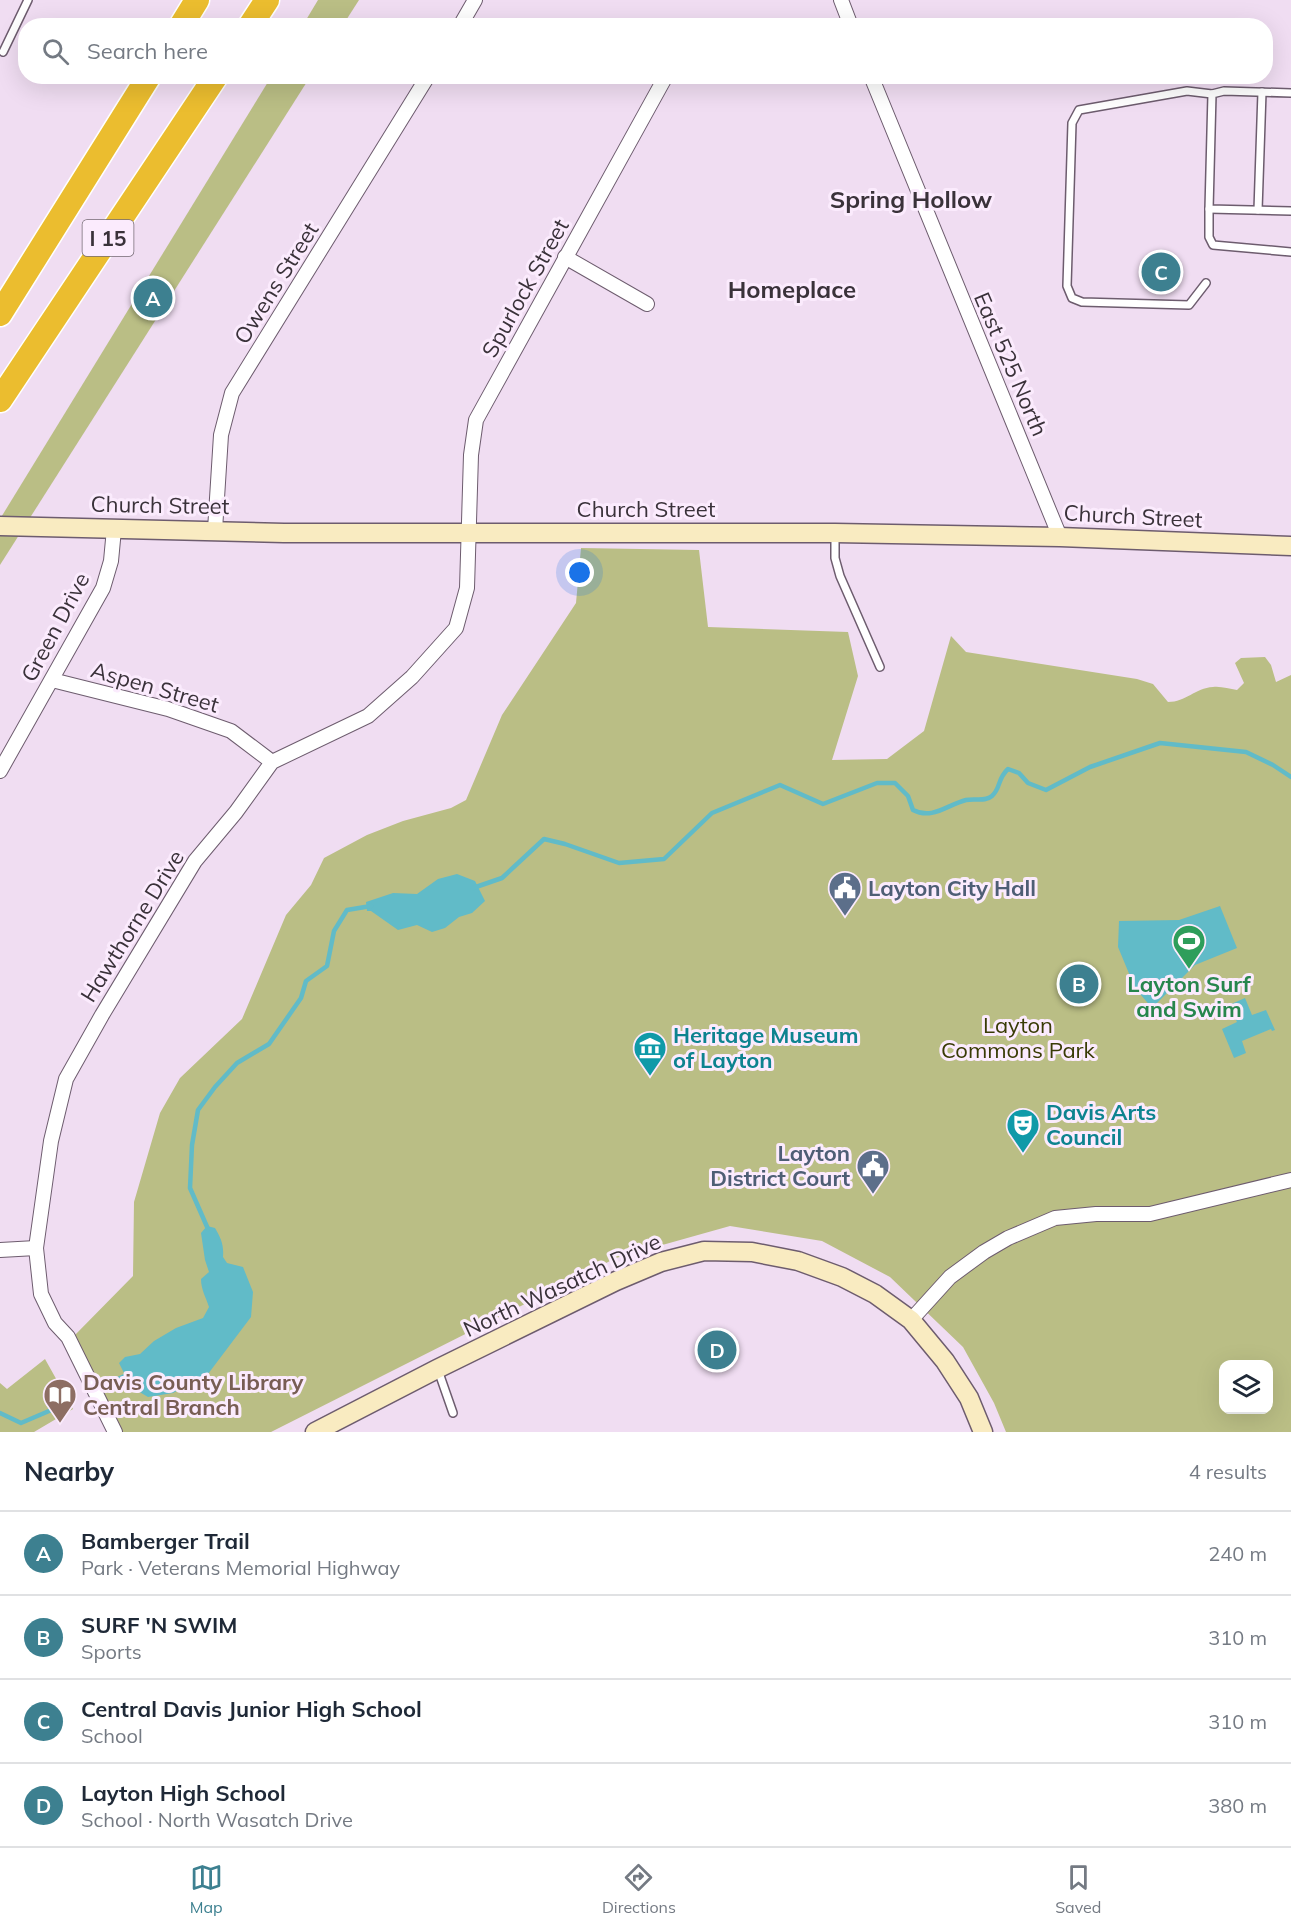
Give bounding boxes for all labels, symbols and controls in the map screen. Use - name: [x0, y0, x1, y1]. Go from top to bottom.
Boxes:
- search box: [18, 18, 1273, 84]
- icon: search: [39, 35, 72, 68]
- text: Search here: [87, 37, 208, 65]
- district label: Spring Hollow: [830, 184, 992, 214]
- street label: Spurlock Street: [475, 214, 575, 362]
- street label: Owens Street: [227, 217, 325, 349]
- road number: I 15: [82, 220, 134, 256]
- pin: C: [1142, 250, 1180, 294]
- district label: Homeplace: [728, 274, 856, 304]
- pin: A: [134, 276, 172, 320]
- street label: East 525 North: [968, 288, 1054, 440]
- street label: Church Street: [90, 490, 230, 520]
- street label: Church Street: [577, 495, 716, 523]
- street label: Church Street: [1063, 498, 1203, 534]
- your location: [565, 558, 594, 587]
- street label: Green Drive: [15, 568, 95, 686]
- street label: Aspen Street: [88, 655, 222, 719]
- street label: Hawthorne Drive: [74, 845, 190, 1007]
- public building icon: Layton City Hall: [827, 870, 863, 917]
- place label: Layton City Hall: [868, 874, 1036, 902]
- sports icon: Layton Surf and Swim: [1171, 923, 1207, 970]
- pin: B: [1060, 962, 1098, 1006]
- place label: Layton Surf and Swim: [1127, 970, 1252, 1023]
- park label: Layton Commons Park: [941, 1011, 1096, 1064]
- place label: Heritage Museum of Layton: [673, 1021, 858, 1074]
- museum icon: Heritage Museum of Layton: [632, 1030, 668, 1077]
- place label: Davis Arts Council: [1046, 1098, 1156, 1151]
- theatre icon: Davis Arts Council: [1005, 1107, 1041, 1154]
- place label: Layton District Court: [710, 1139, 850, 1192]
- public building icon: Layton District Court: [855, 1148, 891, 1195]
- street label: North Wasatch Drive: [459, 1227, 665, 1343]
- pin: D: [698, 1328, 736, 1372]
- map controls: [1219, 1360, 1273, 1414]
- button: layers: [1219, 1360, 1273, 1414]
- place label: Davis County Library Central Branch: [83, 1368, 303, 1421]
- library icon: Davis County Library Central Branch: [42, 1377, 78, 1424]
- text: Nearby: [24, 1455, 114, 1488]
- text: 4 results: [1189, 1459, 1267, 1484]
- text: Bamberger Trail: [81, 1527, 250, 1555]
- text: A: [36, 1541, 51, 1566]
- text: 240 m: [1208, 1541, 1267, 1566]
- text: Park · Veterans Memorial Highway: [81, 1555, 400, 1580]
- text: SURF 'N SWIM: [81, 1611, 237, 1639]
- text: B: [37, 1625, 50, 1650]
- text: 310 m: [1208, 1625, 1267, 1650]
- text: Sports: [81, 1639, 142, 1664]
- text: Central Davis Junior High School: [81, 1695, 422, 1723]
- text: C: [37, 1709, 50, 1734]
- text: 310 m: [1208, 1709, 1267, 1734]
- text: School: [81, 1723, 143, 1748]
- text: Layton High School: [81, 1779, 286, 1807]
- text: D: [36, 1793, 51, 1818]
- text: 380 m: [1208, 1793, 1267, 1818]
- text: School · North Wasatch Drive: [81, 1807, 353, 1832]
- tab: Map: [190, 1861, 223, 1917]
- tab: Directions: [602, 1861, 676, 1917]
- tab: Saved: [1055, 1861, 1101, 1917]

